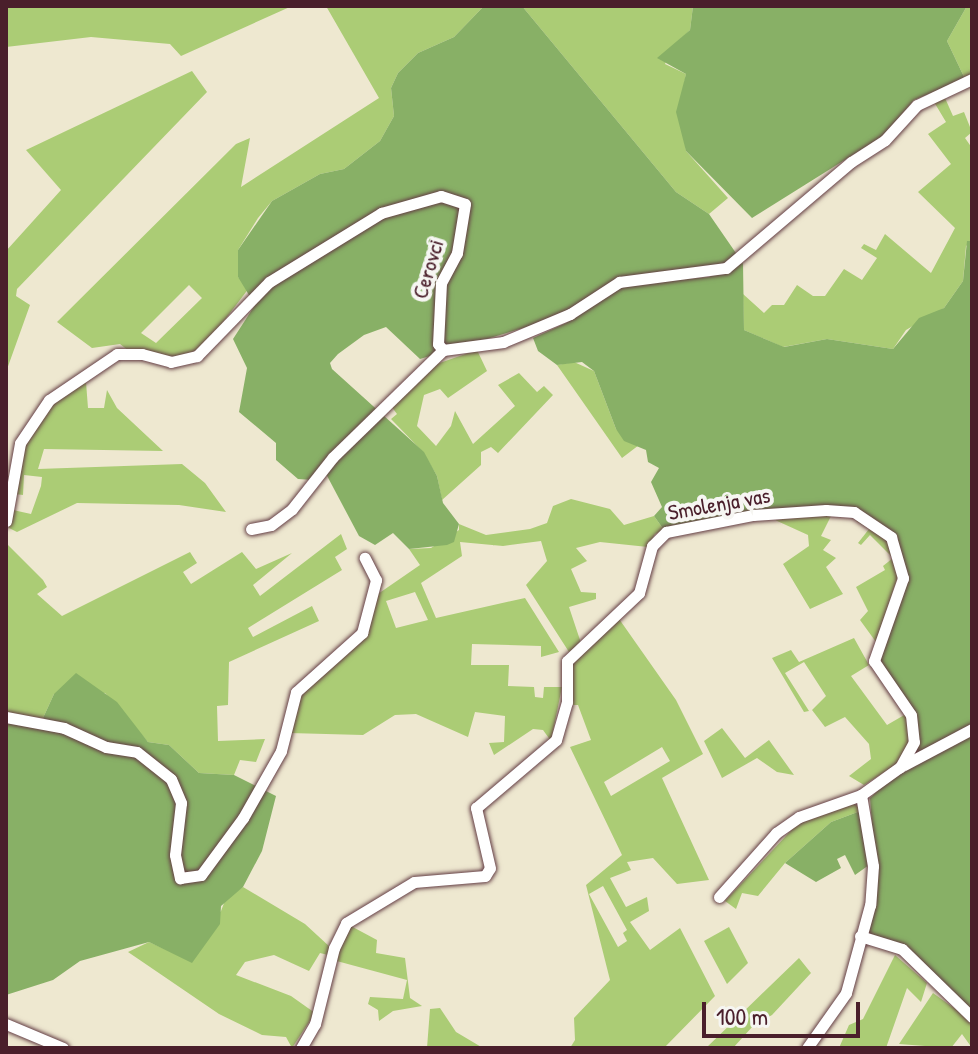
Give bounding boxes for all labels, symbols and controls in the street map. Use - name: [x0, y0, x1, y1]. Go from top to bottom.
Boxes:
- street label: Cerovci: [407, 236, 449, 302]
- street label: Smolenja vas: [666, 482, 772, 526]
- scale bar: [706, 986, 864, 1036]
- text: 100 m: [716, 1000, 768, 1032]

